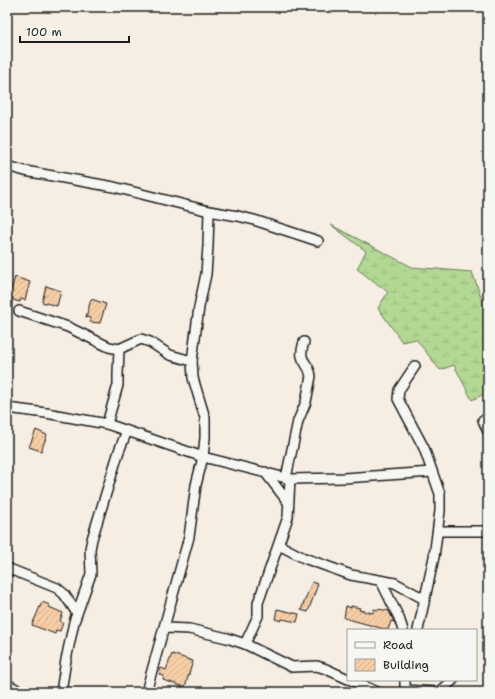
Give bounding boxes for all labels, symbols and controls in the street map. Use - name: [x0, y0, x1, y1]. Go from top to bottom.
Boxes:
- scale bar: [20, 18, 129, 44]
- text: 100 m: [26, 24, 62, 40]
- legend: [347, 629, 477, 681]
- text: Road: [383, 637, 414, 653]
- text: Building: [383, 657, 429, 673]

